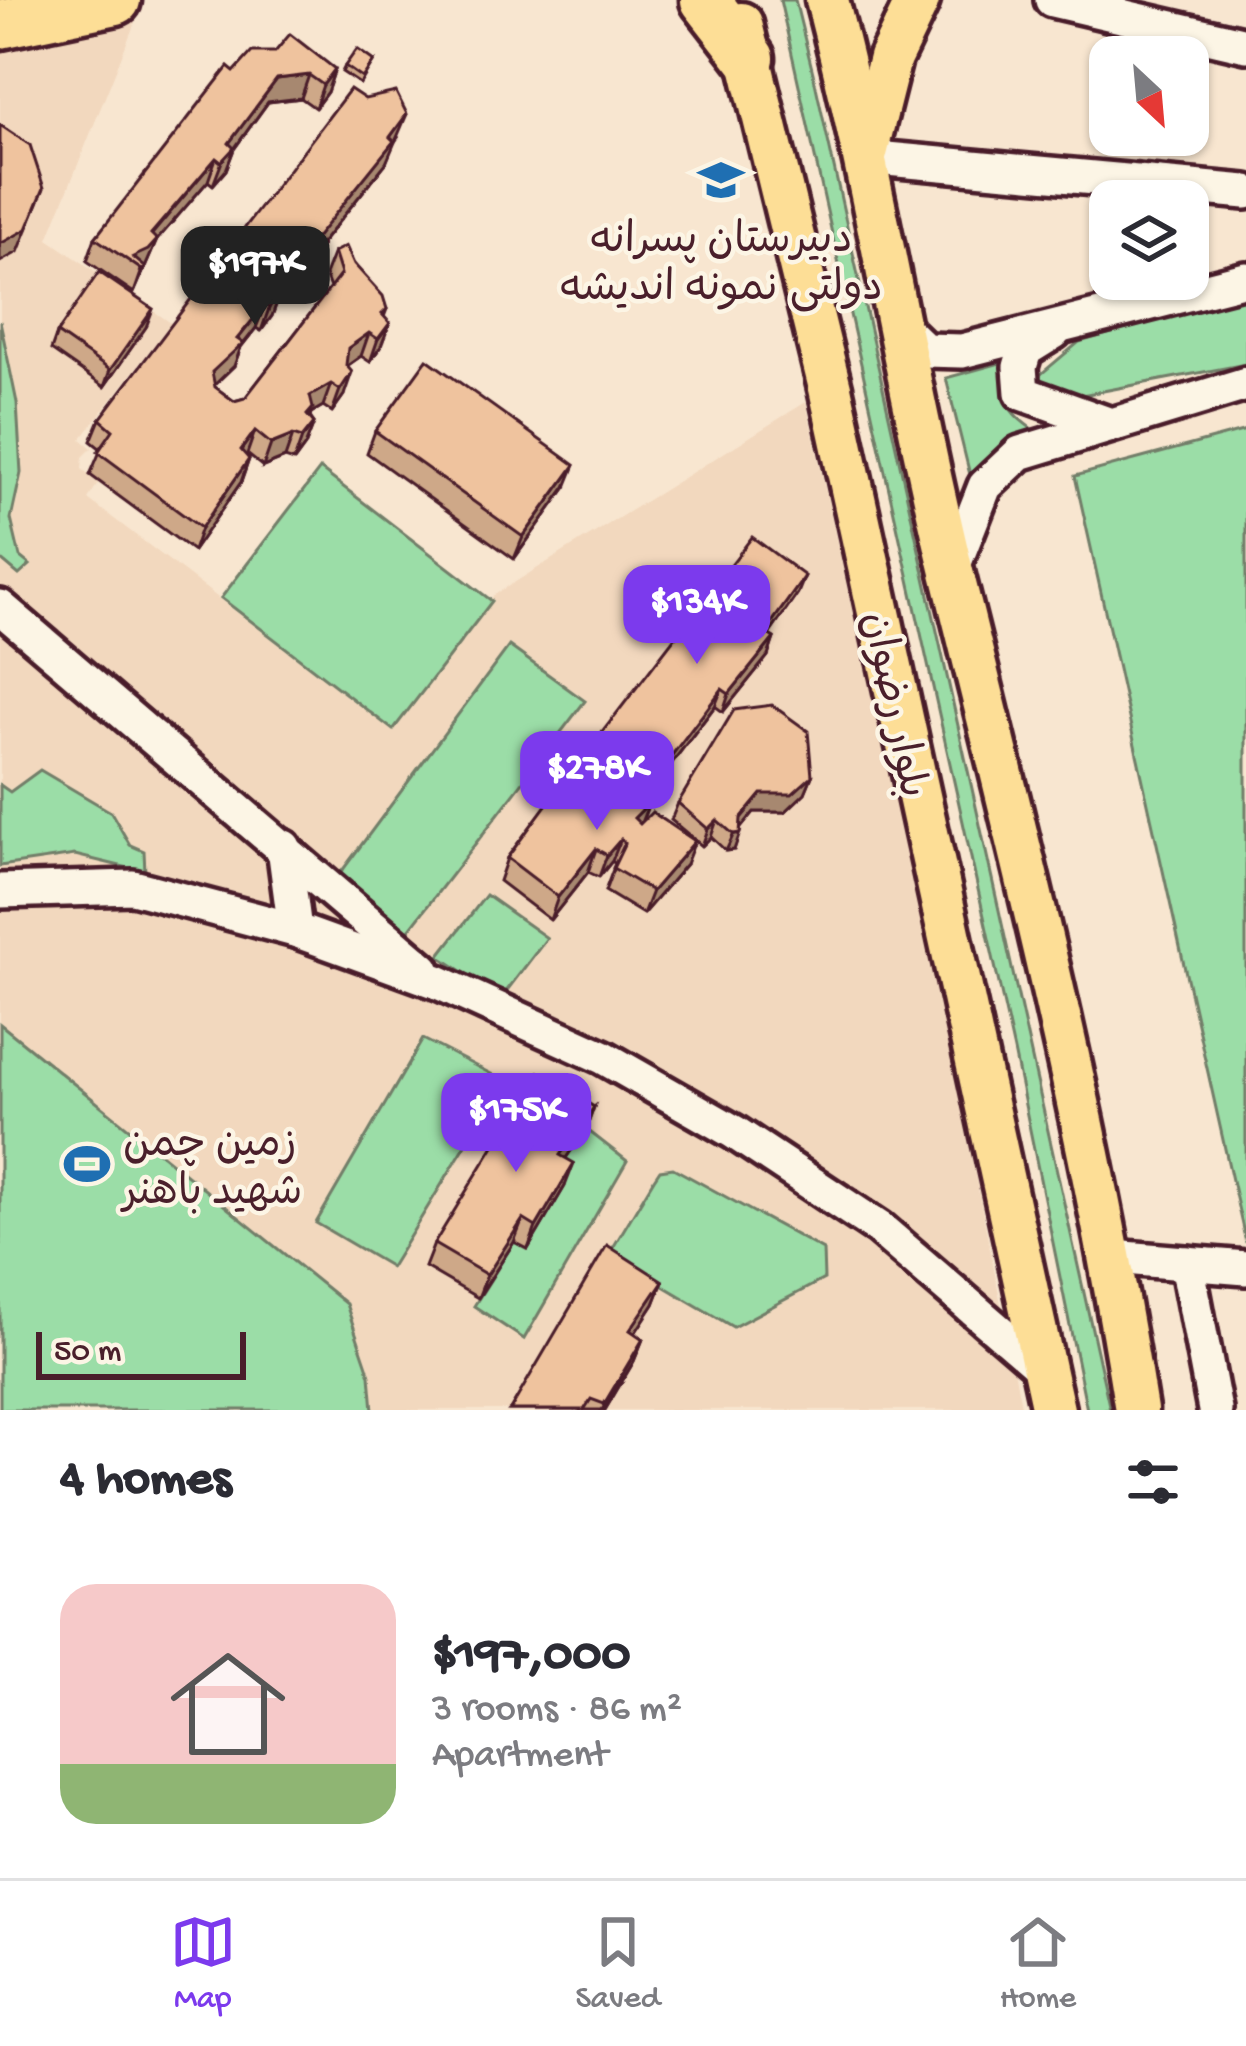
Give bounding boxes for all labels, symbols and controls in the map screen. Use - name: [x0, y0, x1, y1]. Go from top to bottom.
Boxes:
- north arrow: [1089, 36, 1209, 156]
- map controls: [1089, 36, 1209, 300]
- school or university icon: دبیرستان پسرانه دولتی نمونه اندیشه: [696, 155, 746, 205]
- button: layers: [1089, 180, 1209, 300]
- place label: دبیرستان پسرانه دولتی نمونه اندیشه: [559, 218, 883, 316]
- pin: $197K: [171, 226, 339, 328]
- text: $197K: [208, 242, 302, 288]
- pin: $134K: [613, 565, 781, 667]
- text: $134K: [650, 581, 744, 627]
- street label: بلوار رضوان: [847, 608, 935, 803]
- pin: $278K: [513, 731, 681, 833]
- text: $278K: [547, 747, 647, 793]
- pin: $175K: [432, 1073, 600, 1175]
- text: $175K: [468, 1089, 564, 1135]
- place label: زمین چمن شهید باهنر: [120, 1123, 303, 1220]
- sports icon: زمین چمن شهید باهنر: [62, 1139, 112, 1189]
- scale bar: [36, 1326, 246, 1379]
- text: 50 m: [54, 1334, 121, 1372]
- icon: filters: [1120, 1449, 1186, 1515]
- text: 4 homes: [60, 1452, 231, 1512]
- text: $197,000: [432, 1628, 630, 1688]
- icon: home: [156, 1632, 300, 1776]
- text: 3 rooms · 86 m²: [432, 1688, 682, 1734]
- text: Apartment: [432, 1734, 608, 1780]
- tab: Map: [170, 1909, 236, 2019]
- tab: Saved: [576, 1909, 660, 2019]
- tab: Home: [1000, 1909, 1076, 2019]

